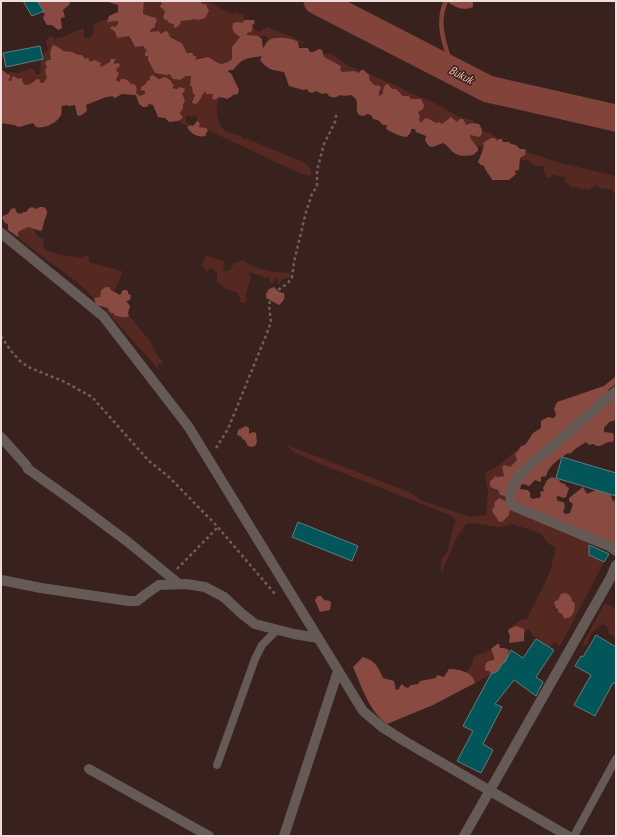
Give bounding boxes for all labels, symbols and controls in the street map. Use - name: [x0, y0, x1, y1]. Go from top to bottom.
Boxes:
- water label: Bukuk: [447, 62, 477, 88]

